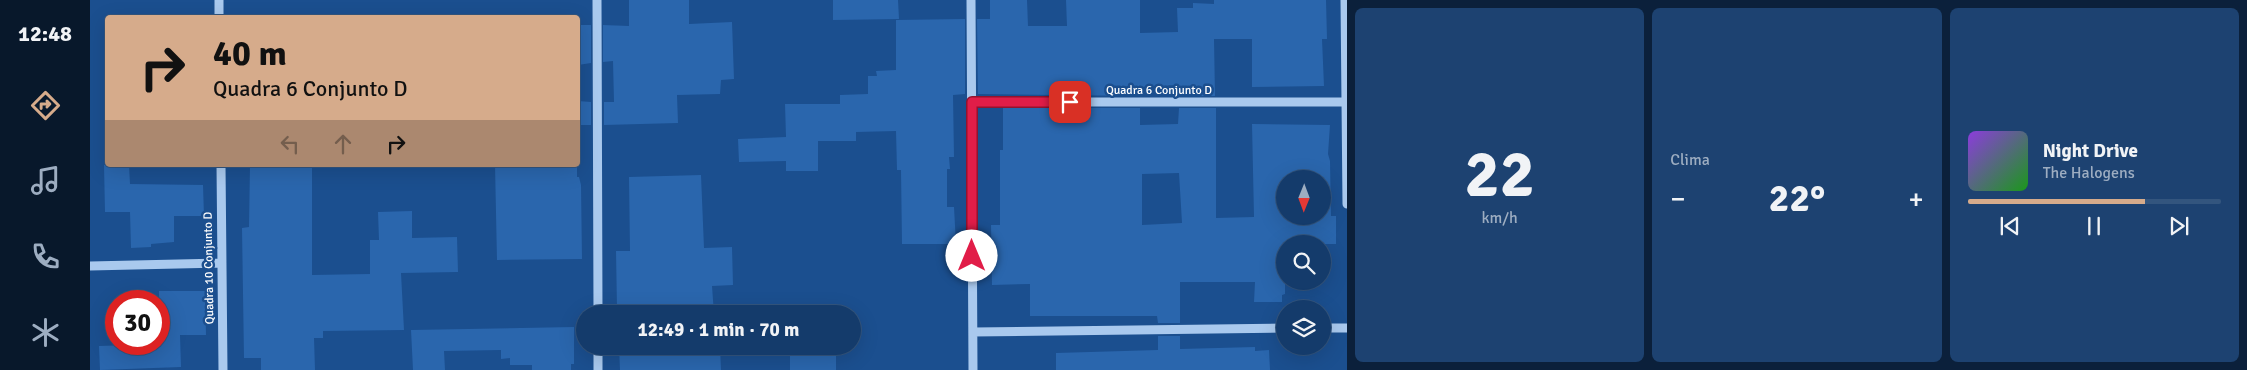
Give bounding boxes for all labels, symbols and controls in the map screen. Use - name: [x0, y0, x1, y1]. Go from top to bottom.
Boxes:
- text: 12:48: [18, 20, 72, 47]
- text: 40 m: [213, 32, 287, 75]
- icon: right: [130, 35, 195, 100]
- text: Quadra 6 Conjunto D: [213, 75, 408, 102]
- pin: [1049, 81, 1091, 123]
- street label: Quadra 6 Conjunto D: [1106, 83, 1212, 98]
- icon: directions: [28, 88, 63, 123]
- icon: arrive: [1056, 88, 1084, 116]
- icon: left: [276, 130, 304, 158]
- icon: ahead: [329, 130, 357, 158]
- icon: right: [382, 130, 410, 158]
- text: 22: [1465, 135, 1535, 215]
- text: Night Drive: [2043, 139, 2138, 163]
- text: Clima: [1670, 150, 1710, 170]
- icon: music: [28, 163, 63, 198]
- text: The Halogens: [2043, 163, 2135, 183]
- north arrow: [1276, 170, 1331, 225]
- map controls: [1276, 170, 1331, 355]
- text: 22°: [1769, 175, 1825, 222]
- text: −: [1670, 182, 1685, 216]
- text: +: [1909, 182, 1924, 216]
- text: km/h: [1482, 208, 1518, 228]
- street label: Quadra 10 Conjunto D: [201, 211, 217, 324]
- icon: previous: [1996, 212, 2024, 240]
- icon: pause: [2080, 212, 2108, 240]
- icon: next: [2165, 212, 2193, 240]
- position arrow: [945, 229, 997, 281]
- button: search: [1276, 235, 1331, 290]
- icon: phone: [28, 239, 63, 274]
- speed limit sign: 30: [105, 290, 170, 355]
- button: layers: [1276, 300, 1331, 355]
- icon: climate: [28, 315, 63, 350]
- text: 12:49 · 1 min · 70 m: [638, 318, 799, 342]

